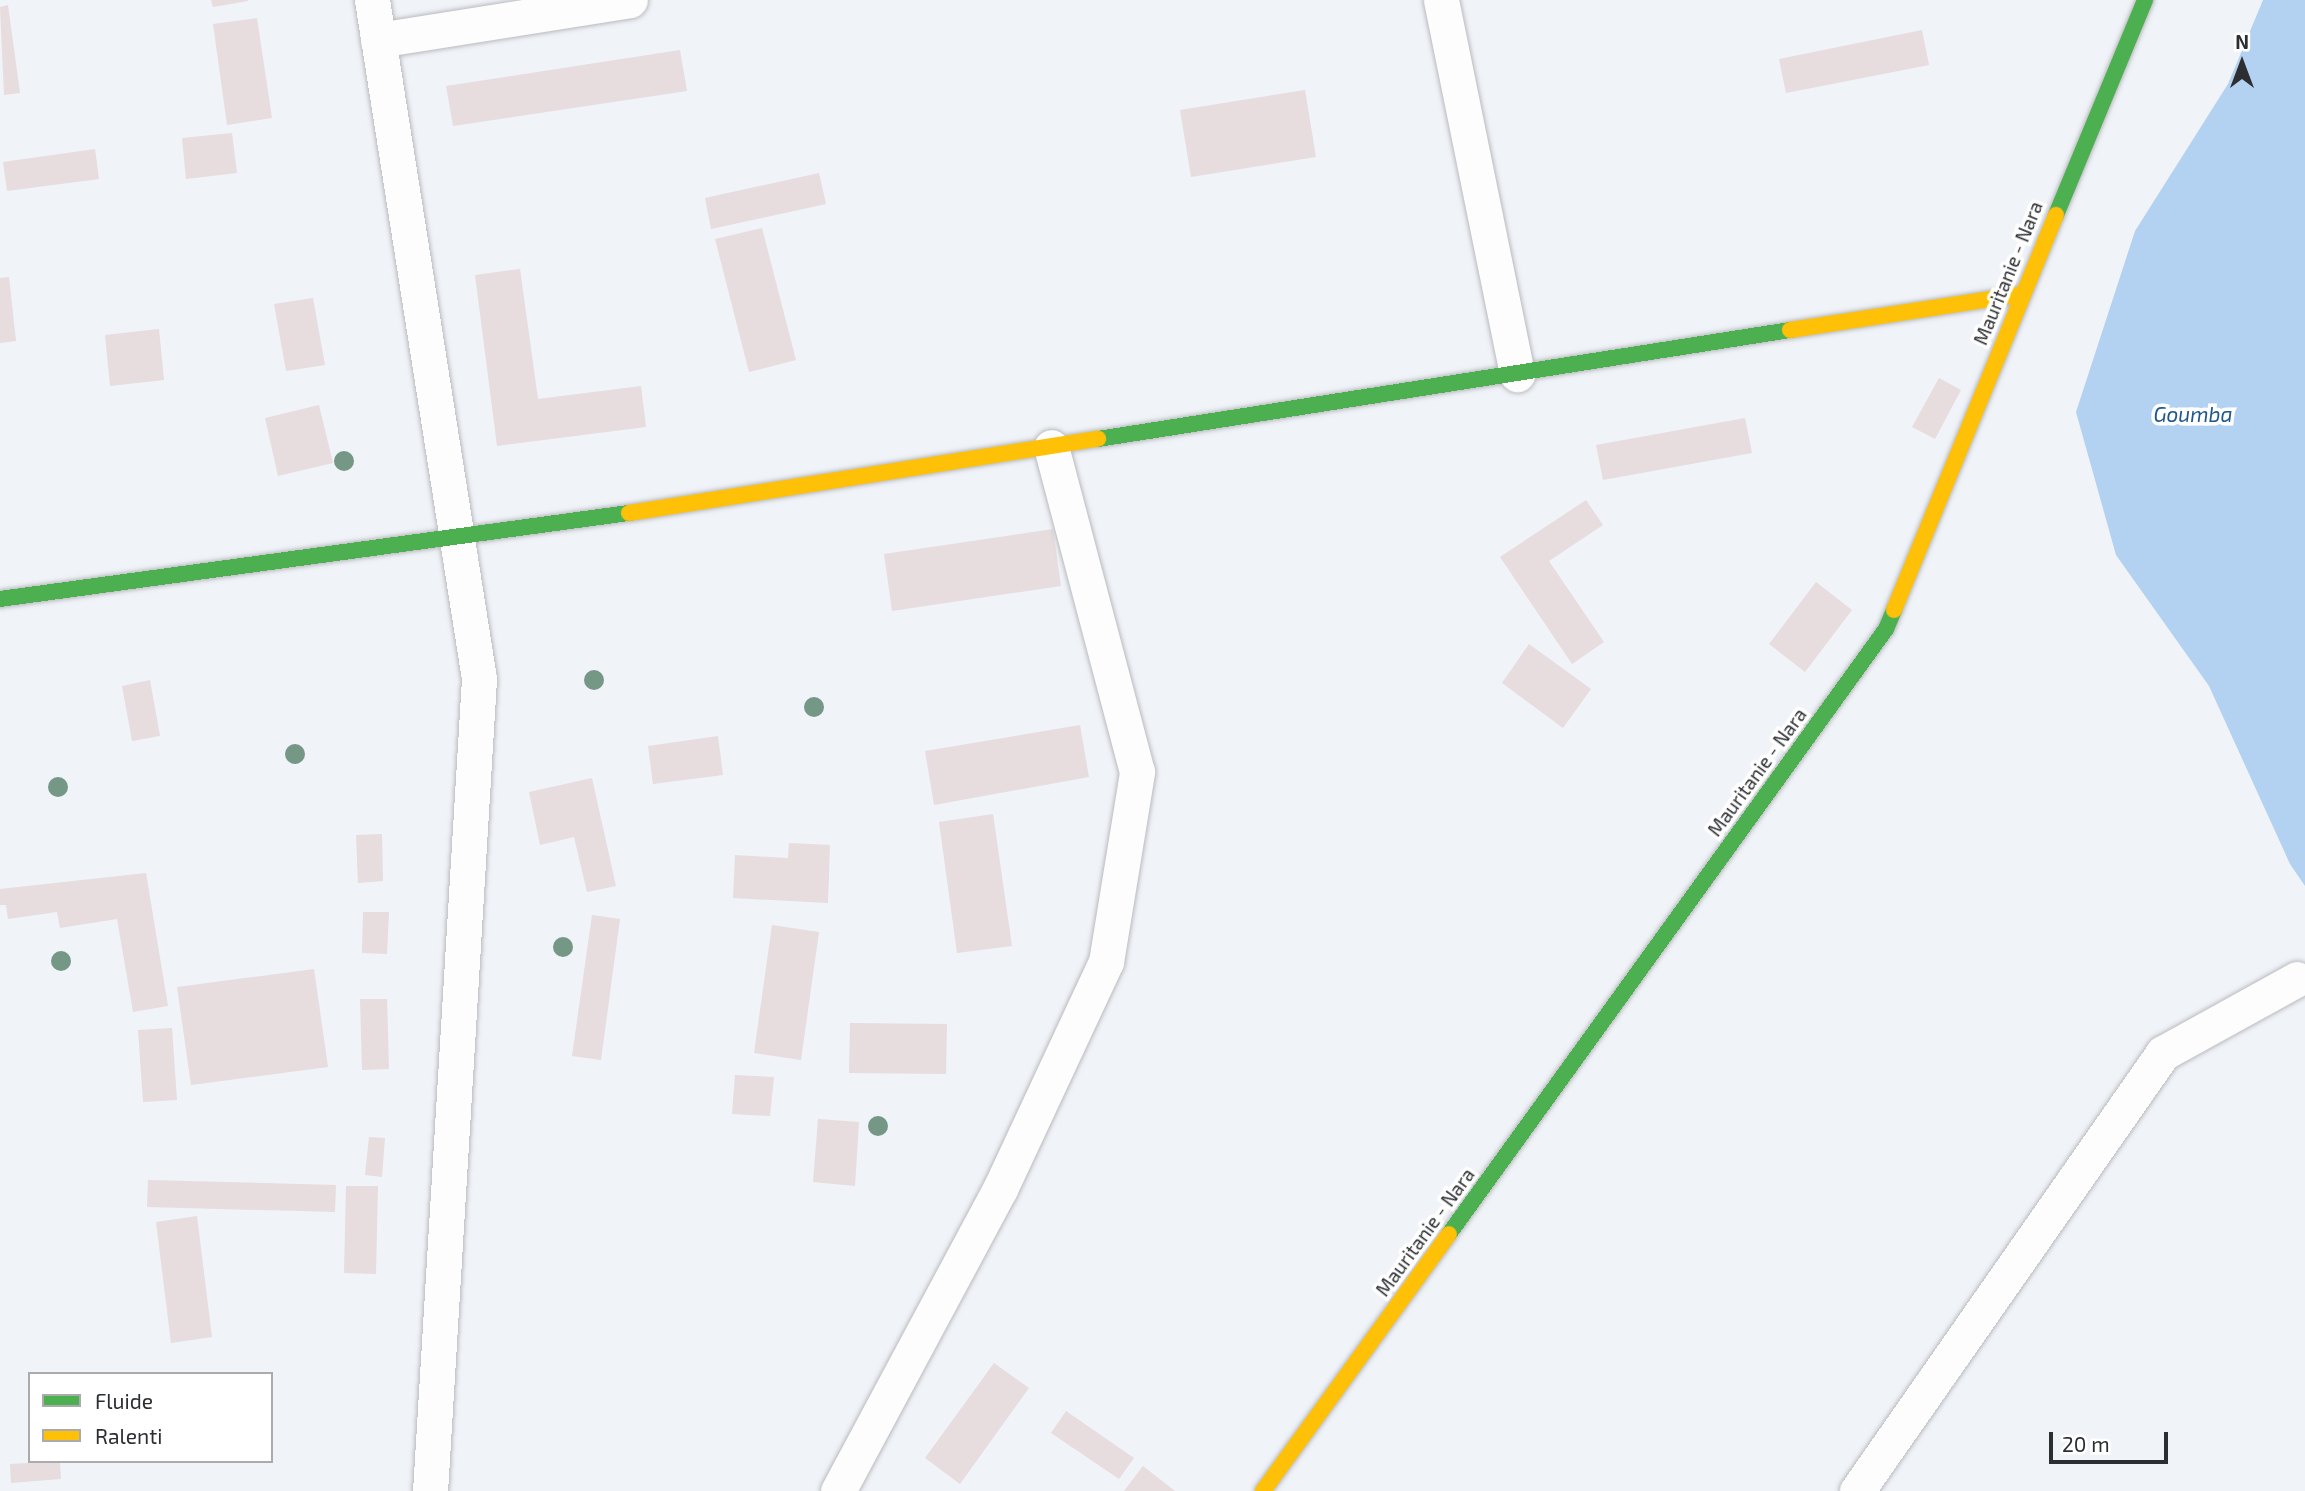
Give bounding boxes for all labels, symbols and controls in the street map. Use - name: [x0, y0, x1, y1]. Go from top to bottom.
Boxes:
- north arrow: [2207, 28, 2277, 98]
- text: N: [2235, 30, 2249, 53]
- street label: Mauritanie - Nara: [1969, 198, 2047, 348]
- water label: Goumba: [2153, 401, 2233, 427]
- street label: Mauritanie - Nara: [1703, 704, 1811, 840]
- street label: Mauritanie - Nara: [1371, 1164, 1479, 1300]
- legend: [28, 1372, 273, 1463]
- text: Fluide: [95, 1388, 153, 1413]
- scale bar: [2053, 1418, 2172, 1462]
- text: Ralenti: [95, 1423, 162, 1448]
- text: 20 m: [2062, 1431, 2110, 1456]

